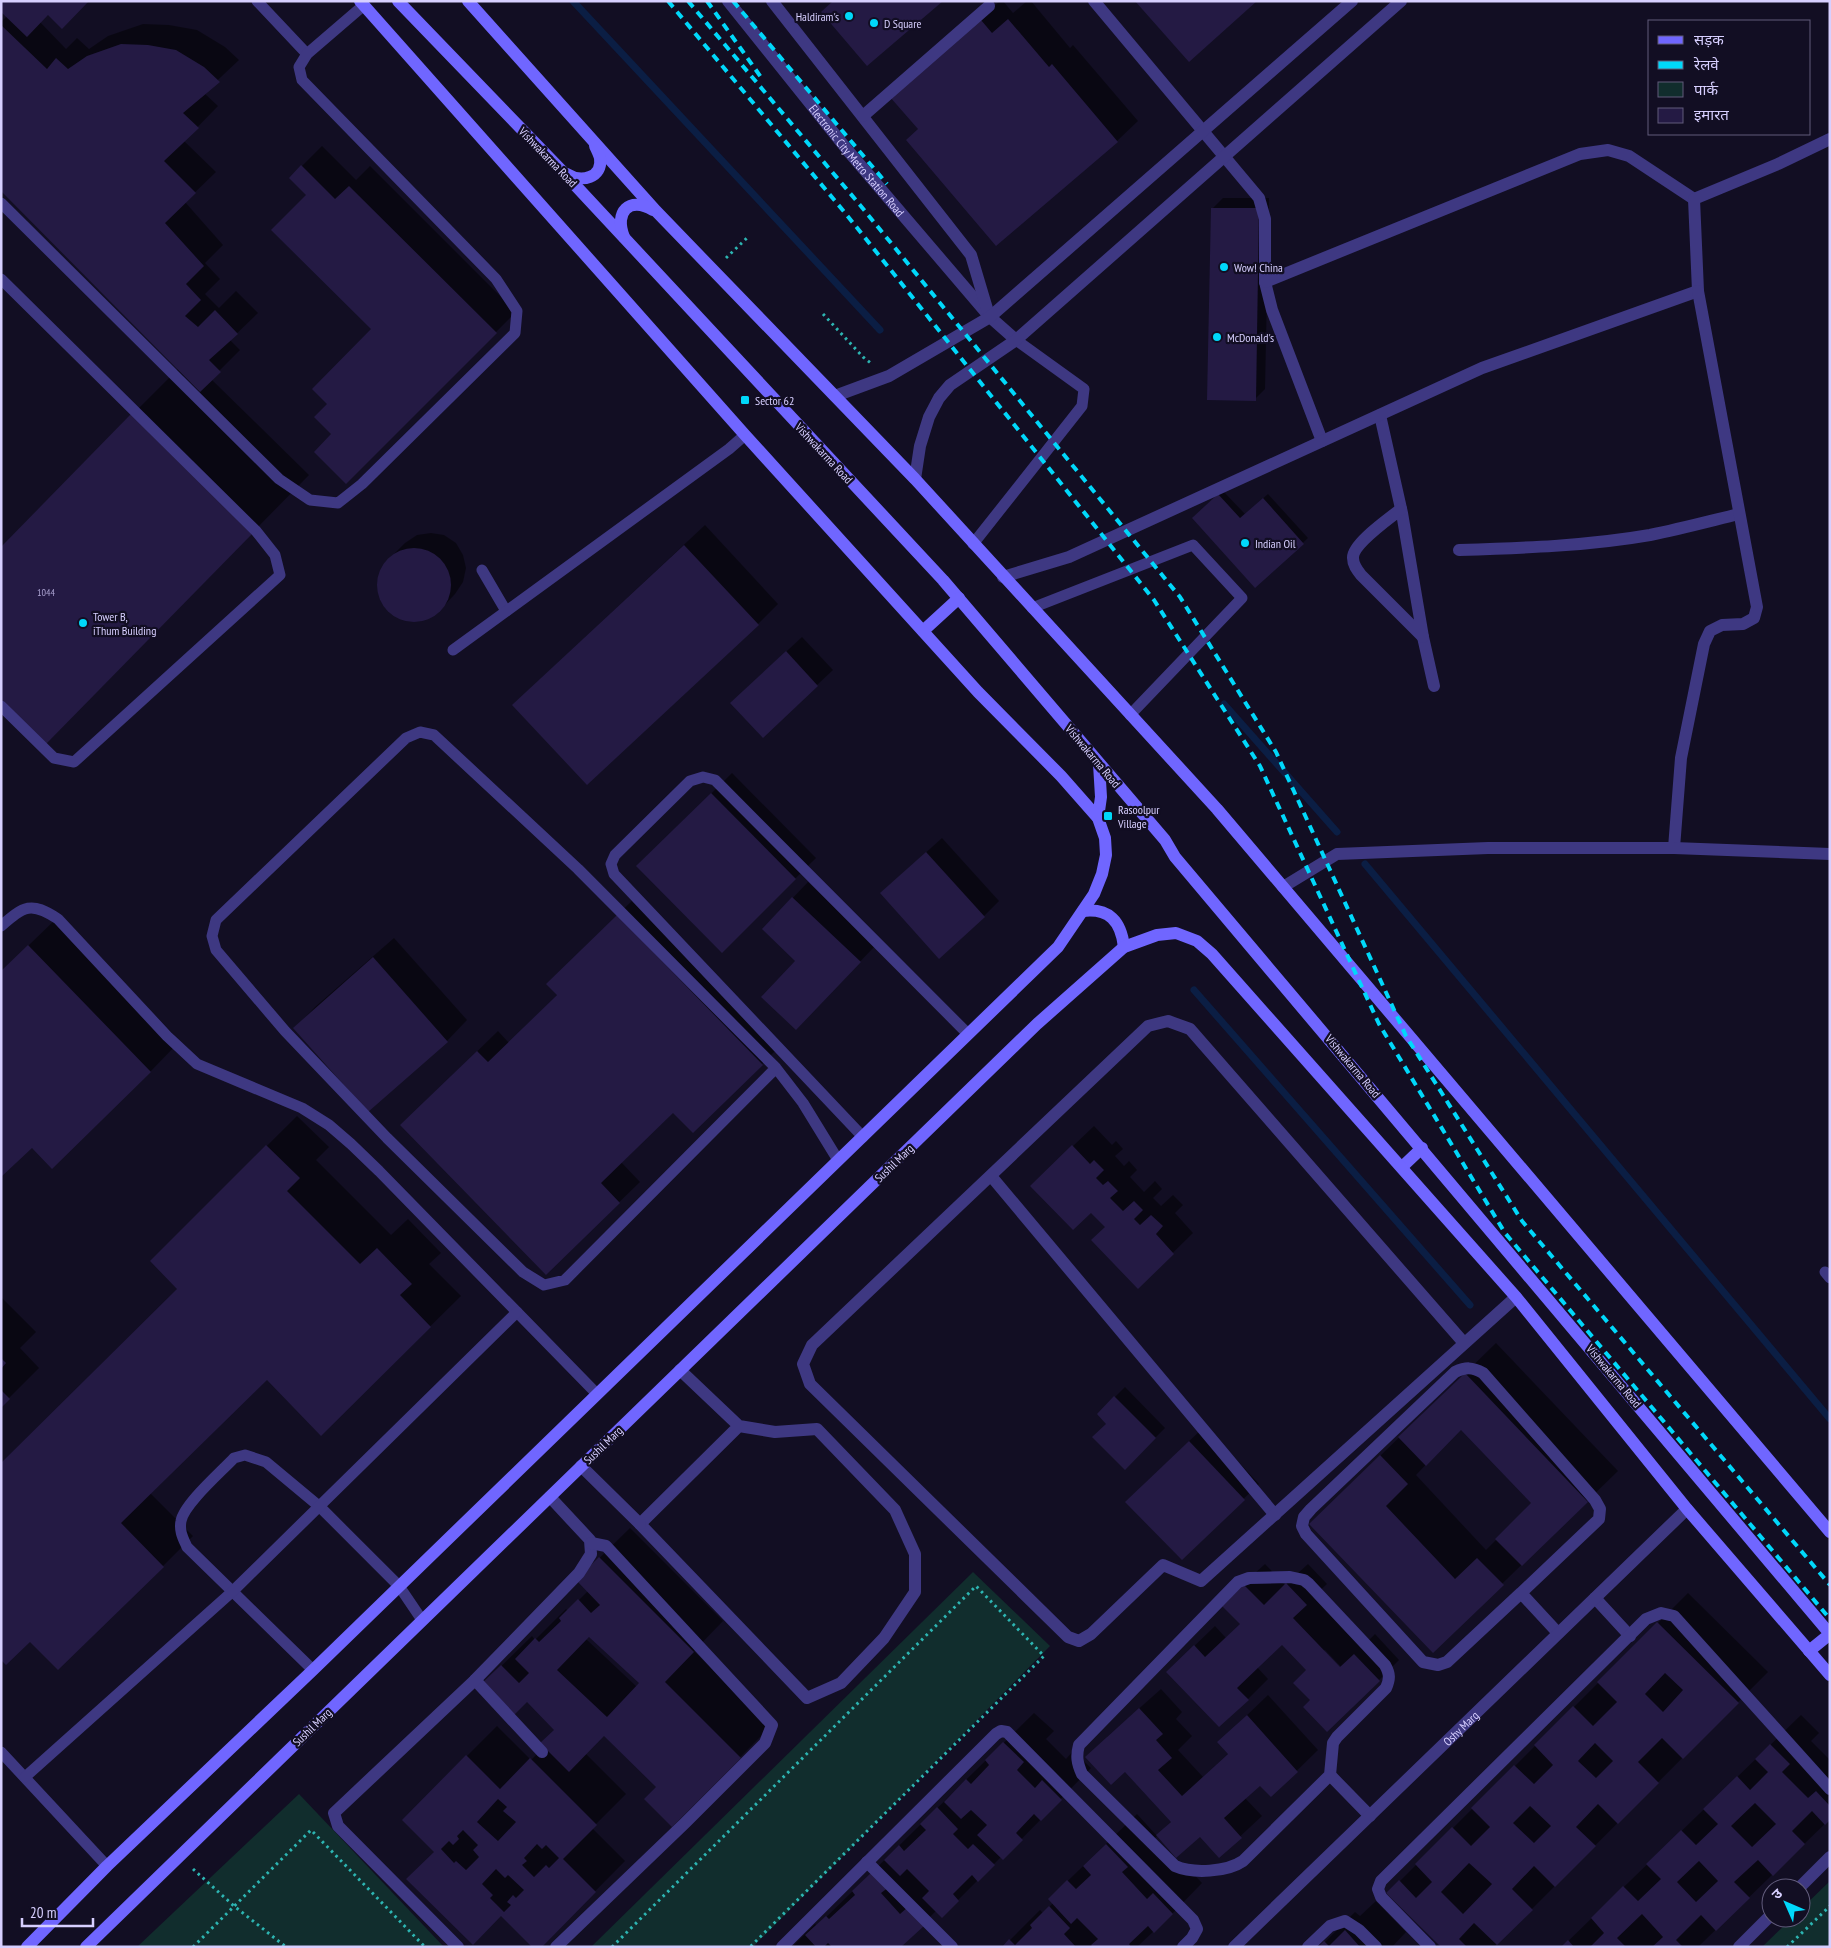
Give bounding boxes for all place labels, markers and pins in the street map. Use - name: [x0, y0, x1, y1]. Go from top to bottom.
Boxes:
- place label: Haldiram's: [796, 9, 839, 24]
- marker: Haldiram's: [843, 10, 855, 22]
- place label: D Square: [884, 16, 921, 31]
- marker: D Square: [868, 17, 880, 29]
- place label: Wow! China: [1234, 260, 1283, 275]
- marker: Wow! China: [1218, 261, 1230, 273]
- place label: McDonald's: [1227, 330, 1274, 345]
- marker: McDonald's: [1211, 331, 1223, 343]
- place label: Sector 62: [755, 393, 794, 408]
- marker: Sector 62: [739, 394, 751, 406]
- place label: Indian Oil: [1255, 536, 1296, 551]
- marker: Indian Oil: [1239, 537, 1251, 549]
- place label: Tower B, iThum Building: [93, 609, 156, 638]
- marker: Tower B, iThum Building: [77, 617, 89, 629]
- place label: Rasoolpur Village: [1117, 802, 1160, 831]
- marker: Rasoolpur Village: [1102, 810, 1114, 822]

